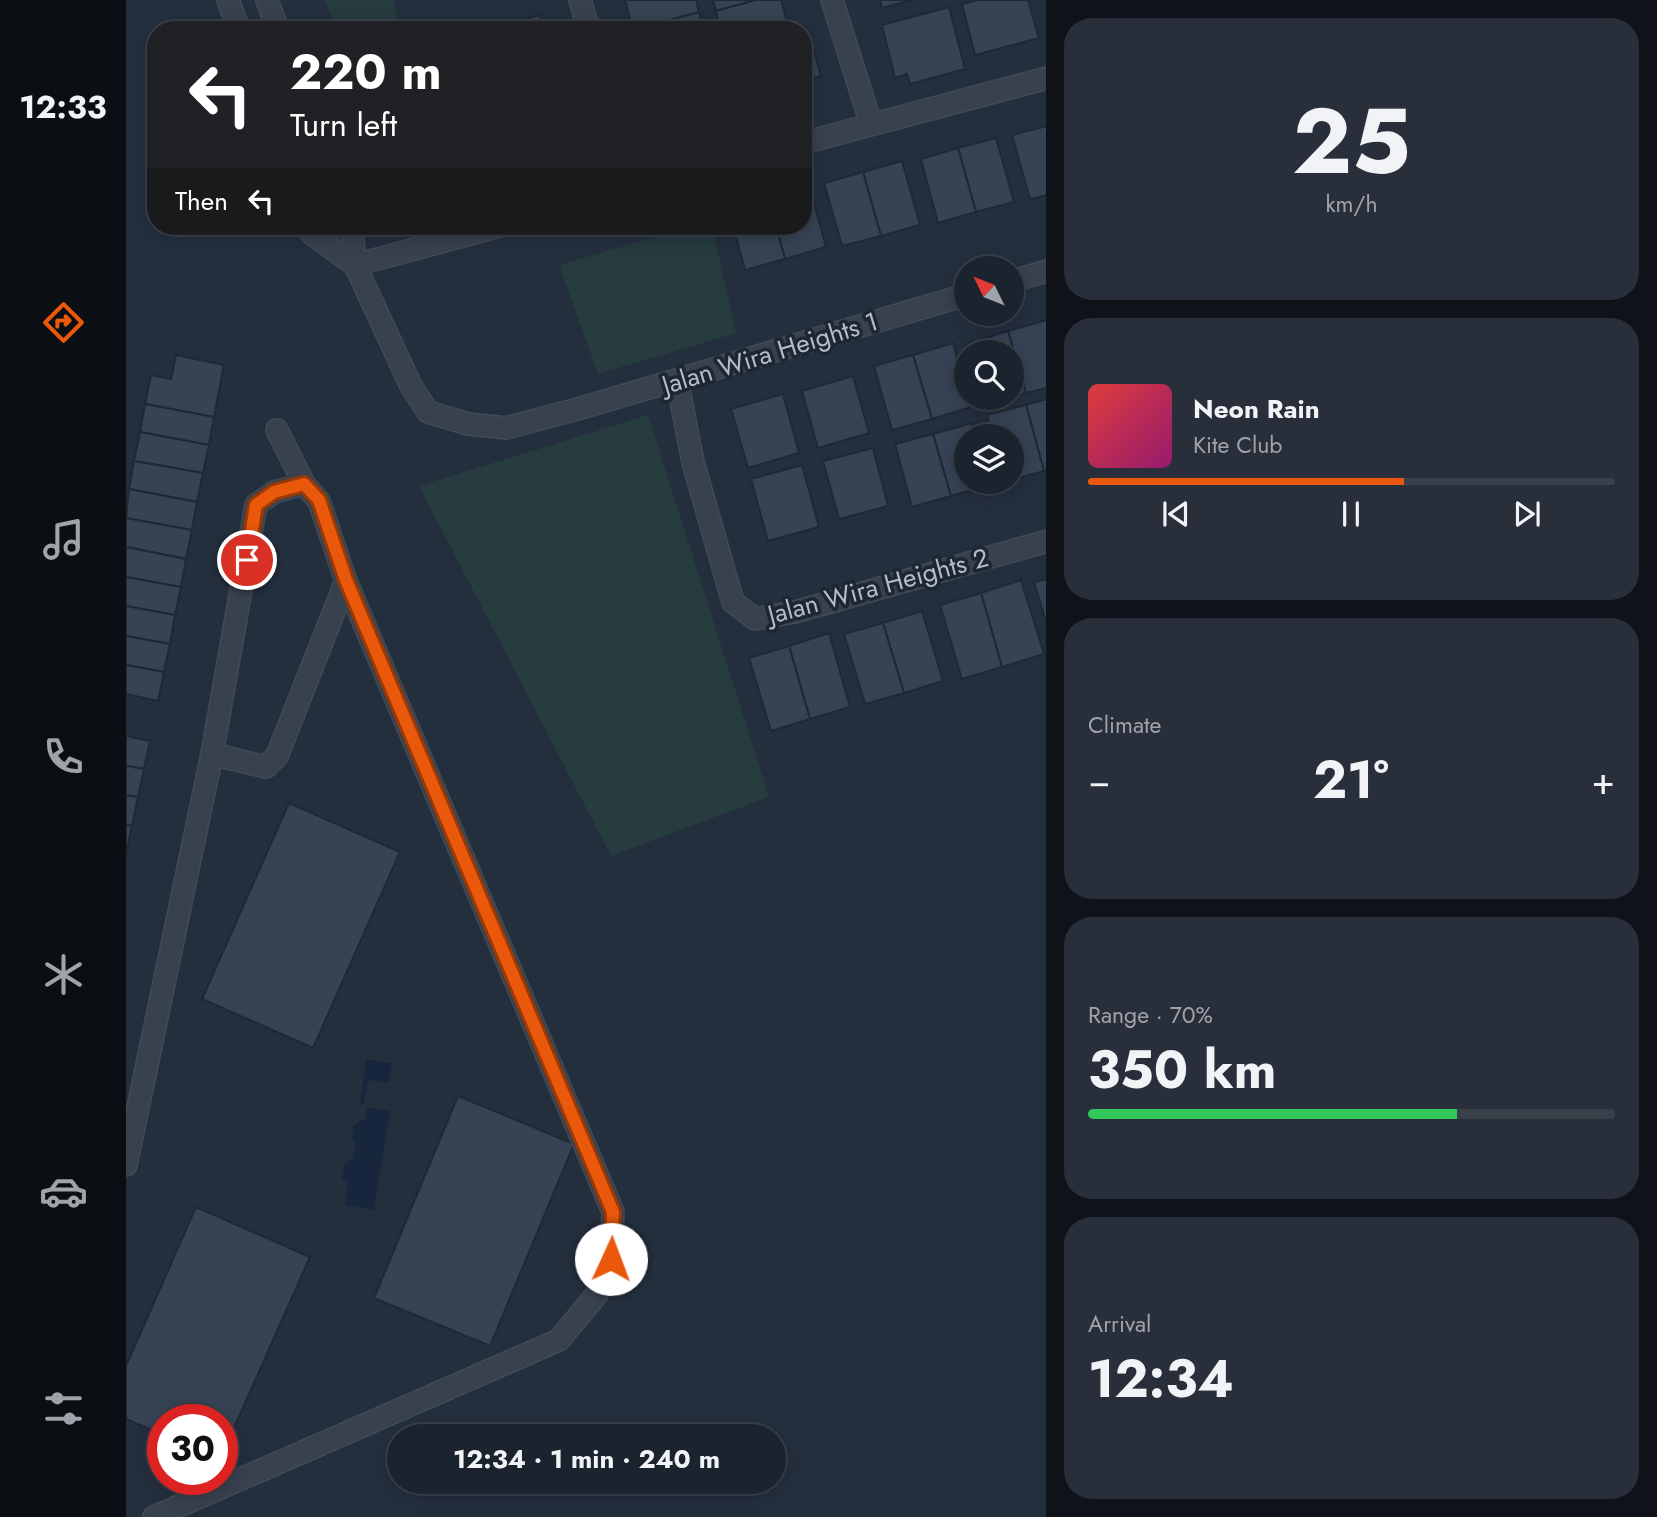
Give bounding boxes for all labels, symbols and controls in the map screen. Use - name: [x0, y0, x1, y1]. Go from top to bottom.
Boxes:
- text: 220 m: [290, 37, 442, 107]
- icon: left: [175, 49, 266, 140]
- text: 25: [1292, 76, 1411, 207]
- text: 12:33: [19, 84, 107, 130]
- text: Turn left: [290, 102, 397, 148]
- text: Then: [175, 182, 228, 220]
- icon: left: [242, 182, 280, 220]
- text: km/h: [1326, 187, 1377, 221]
- north arrow: [954, 256, 1024, 326]
- map controls: [954, 256, 1024, 494]
- icon: directions: [39, 298, 88, 347]
- street label: Jalan Wira Heights 1: [655, 302, 883, 405]
- button: search: [954, 340, 1024, 410]
- text: Neon Rain: [1193, 390, 1320, 428]
- button: layers: [954, 424, 1024, 494]
- text: Kite Club: [1193, 428, 1282, 462]
- icon: previous: [1157, 495, 1195, 533]
- icon: pause: [1332, 495, 1370, 533]
- icon: next: [1508, 495, 1546, 533]
- icon: music: [39, 515, 88, 564]
- pin: [217, 530, 277, 590]
- street label: Jalan Wira Heights 2: [761, 538, 993, 634]
- icon: arrive: [228, 541, 266, 579]
- text: Climate: [1088, 708, 1161, 742]
- icon: phone: [39, 732, 88, 781]
- text: 21°: [1313, 742, 1389, 818]
- text: −: [1088, 753, 1110, 808]
- text: +: [1592, 753, 1615, 808]
- icon: climate: [39, 950, 88, 999]
- text: Range · 70%: [1088, 998, 1213, 1032]
- text: 350 km: [1088, 1032, 1277, 1108]
- icon: car: [39, 1167, 88, 1216]
- position arrow: [574, 1222, 648, 1296]
- text: Arrival: [1088, 1307, 1151, 1341]
- text: 12:34: [1088, 1341, 1234, 1417]
- icon: filters: [39, 1384, 88, 1433]
- speed limit sign: 30: [147, 1404, 238, 1495]
- text: 12:34 · 1 min · 240 m: [453, 1440, 720, 1478]

